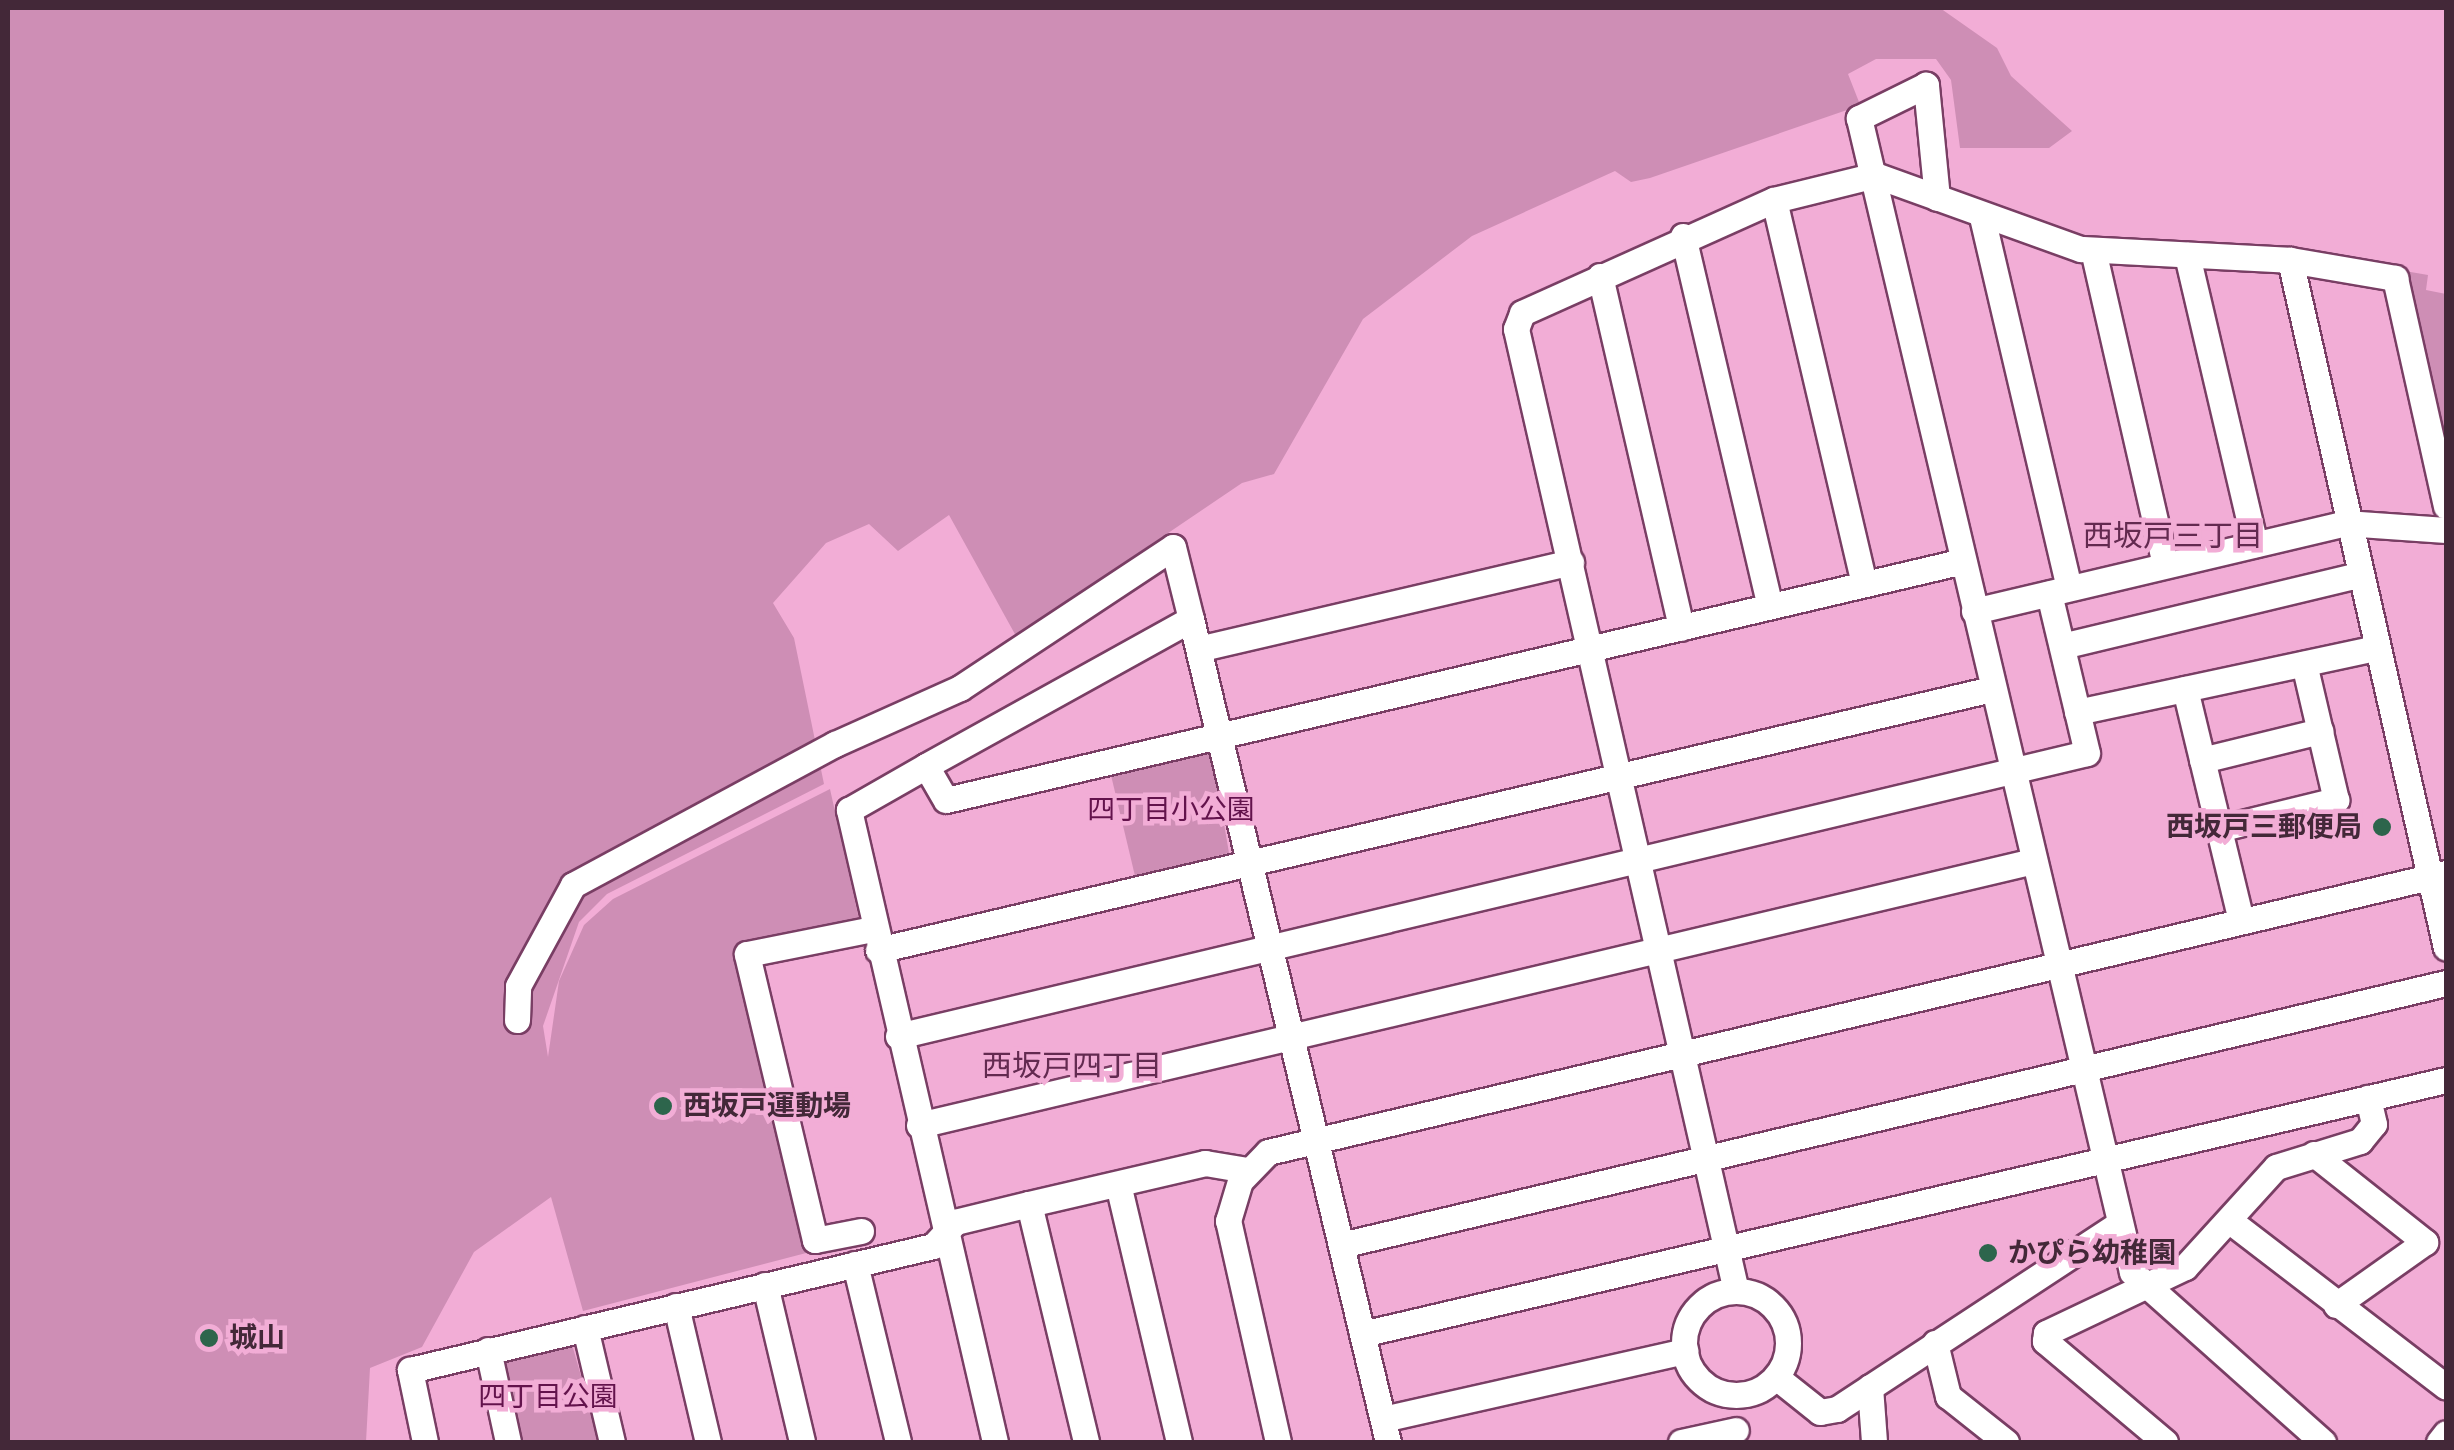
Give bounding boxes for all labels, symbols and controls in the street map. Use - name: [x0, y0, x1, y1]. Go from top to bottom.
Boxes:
- district label: 西坂戸三丁目: [2083, 518, 2263, 554]
- park label: 四丁目小公園: [1087, 793, 1255, 827]
- place label: 西坂戸三郵便局: [2166, 810, 2362, 844]
- marker: 西坂戸三郵便局: [2371, 816, 2393, 838]
- district label: 西坂戸四丁目: [982, 1048, 1162, 1084]
- place label: 西坂戸運動場: [683, 1089, 851, 1123]
- marker: 西坂戸運動場: [652, 1095, 674, 1117]
- place label: かぴら幼稚園: [2008, 1236, 2176, 1270]
- marker: かぴら幼稚園: [1977, 1242, 1999, 1264]
- place label: 城山: [229, 1321, 285, 1355]
- marker: 城山: [198, 1327, 220, 1349]
- park label: 四丁目公園: [478, 1380, 618, 1414]

